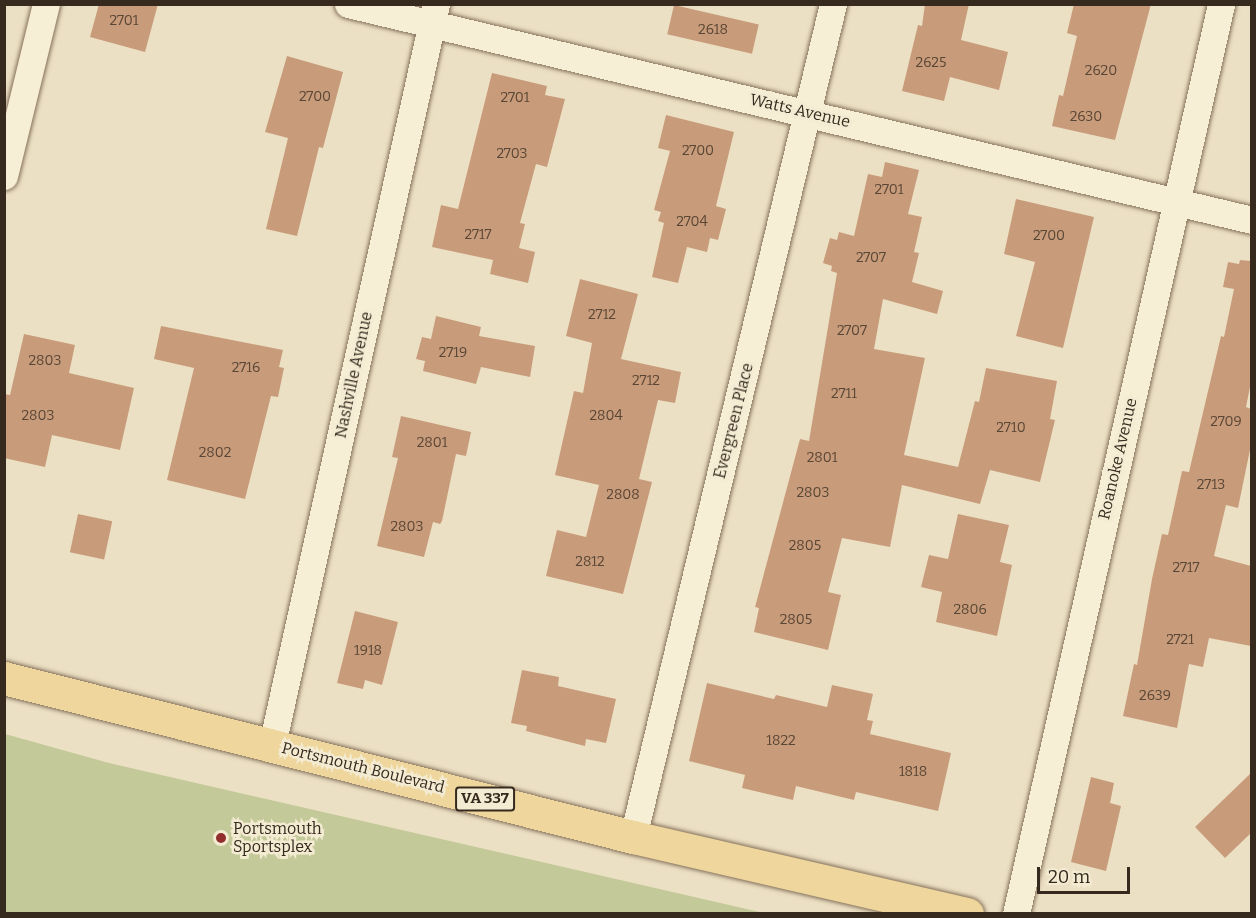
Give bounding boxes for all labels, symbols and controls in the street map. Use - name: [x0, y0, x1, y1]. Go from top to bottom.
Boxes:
- house number: 2701: [110, 13, 138, 29]
- house number: 2618: [698, 22, 728, 38]
- house number: 2625: [916, 55, 946, 71]
- house number: 2620: [1085, 63, 1117, 79]
- house number: 2700: [299, 89, 331, 105]
- house number: 2701: [501, 90, 529, 106]
- street label: Watts Avenue: [748, 90, 852, 132]
- house number: 2630: [1070, 109, 1102, 125]
- house number: 2700: [682, 143, 714, 159]
- house number: 2703: [496, 146, 528, 162]
- house number: 2701: [875, 182, 903, 198]
- house number: 2704: [676, 214, 708, 230]
- house number: 2717: [464, 227, 492, 243]
- house number: 2700: [1033, 228, 1065, 244]
- house number: 2707: [856, 250, 886, 266]
- house number: 2712: [588, 307, 616, 323]
- street label: Nashville Avenue: [331, 310, 377, 440]
- house number: 2707: [837, 323, 867, 339]
- house number: 2719: [439, 345, 467, 361]
- house number: 2803: [29, 353, 61, 369]
- house number: 2716: [232, 360, 260, 376]
- street label: Evergreen Place: [710, 361, 758, 481]
- house number: 2712: [632, 373, 660, 389]
- house number: 2711: [831, 386, 857, 402]
- street label: Roanoke Avenue: [1095, 396, 1141, 522]
- house number: 2803: [22, 408, 54, 424]
- house number: 2804: [589, 408, 623, 424]
- house number: 2709: [1210, 414, 1242, 430]
- house number: 2710: [996, 420, 1026, 436]
- house number: 2801: [417, 435, 447, 451]
- house number: 2802: [199, 445, 231, 461]
- house number: 2801: [807, 450, 837, 466]
- house number: 2713: [1197, 477, 1225, 493]
- house number: 2803: [797, 485, 829, 501]
- house number: 2808: [606, 487, 640, 503]
- house number: 2803: [391, 519, 423, 535]
- house number: 2805: [789, 538, 821, 554]
- house number: 2812: [575, 554, 605, 570]
- house number: 2717: [1172, 560, 1200, 576]
- house number: 2806: [953, 602, 987, 618]
- house number: 2805: [780, 612, 812, 628]
- house number: 2721: [1166, 632, 1194, 648]
- house number: 1918: [354, 643, 382, 659]
- house number: 2639: [1139, 688, 1171, 704]
- house number: 1822: [766, 733, 796, 749]
- street label: Portsmouth Boulevard: [279, 738, 447, 798]
- house number: 1818: [899, 764, 927, 780]
- road number: VA 337: [455, 787, 515, 811]
- place label: Portsmouth Sportsplex: [233, 819, 322, 857]
- marker: Portsmouth Sportsplex: [214, 831, 228, 845]
- scale bar: [1040, 855, 1133, 893]
- text: 20 m: [1048, 866, 1090, 888]

